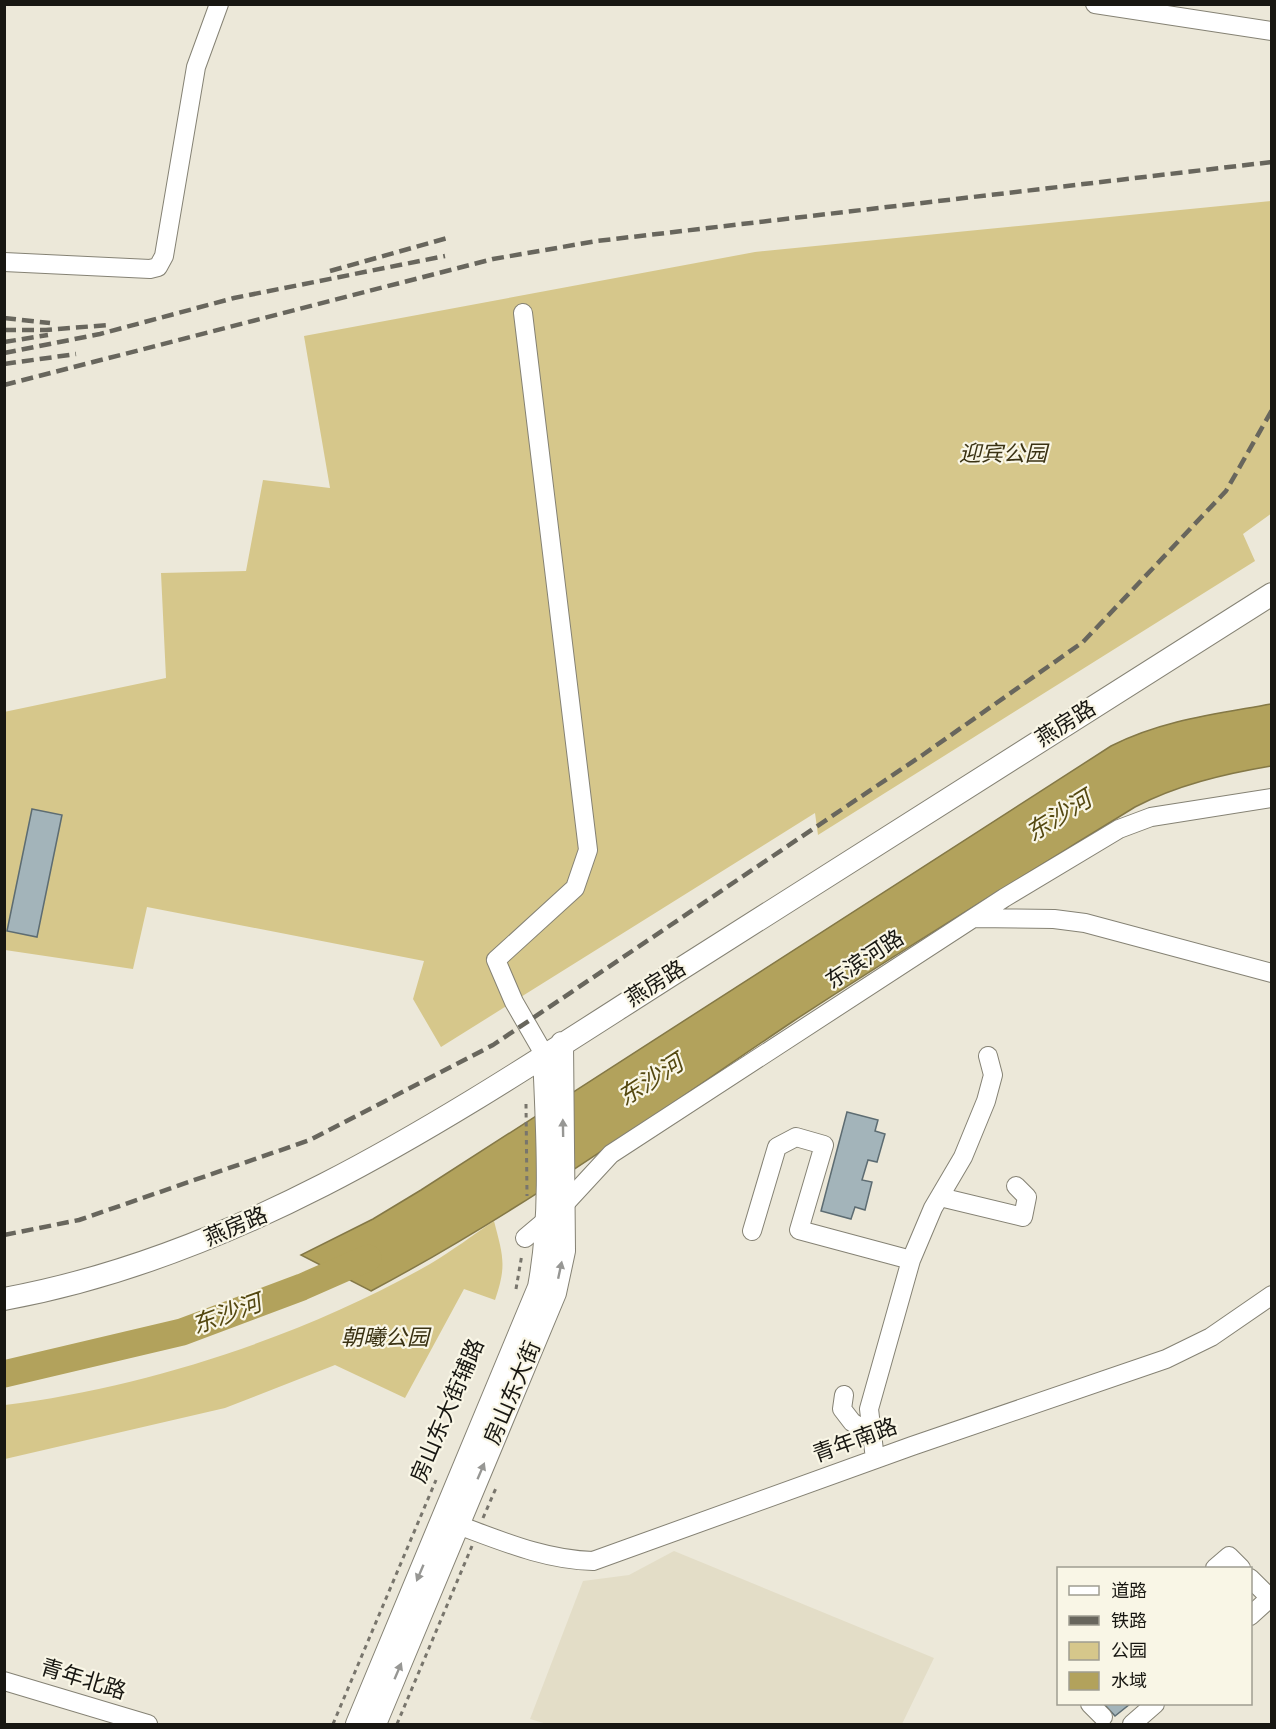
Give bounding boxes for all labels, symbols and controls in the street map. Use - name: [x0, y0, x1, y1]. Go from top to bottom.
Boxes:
- park label: 迎宾公园: [959, 438, 1050, 471]
- street label: 燕房路: [1029, 693, 1103, 755]
- water label: 东沙河: [1019, 781, 1102, 851]
- street label: 东滨河路: [819, 922, 911, 998]
- street label: 燕房路: [619, 953, 693, 1015]
- water label: 东沙河: [611, 1044, 694, 1116]
- one-way arrow: [558, 1119, 567, 1138]
- street label: 燕房路: [199, 1199, 273, 1255]
- one-way arrow: [555, 1261, 565, 1279]
- water label: 东沙河: [187, 1284, 271, 1344]
- park label: 朝曦公园: [341, 1322, 432, 1355]
- street label: 房山东大街辅路: [403, 1334, 493, 1488]
- street label: 房山东大街: [476, 1336, 550, 1450]
- street label: 青年南路: [808, 1410, 902, 1472]
- one-way arrow: [477, 1462, 486, 1480]
- one-way arrow: [415, 1564, 424, 1582]
- legend: [1057, 1567, 1252, 1705]
- text: 道路: [1111, 1578, 1147, 1605]
- text: 铁路: [1111, 1608, 1147, 1635]
- text: 公园: [1111, 1638, 1147, 1665]
- street label: 青年北路: [36, 1651, 130, 1709]
- one-way arrow: [393, 1662, 402, 1679]
- text: 水域: [1111, 1668, 1147, 1695]

